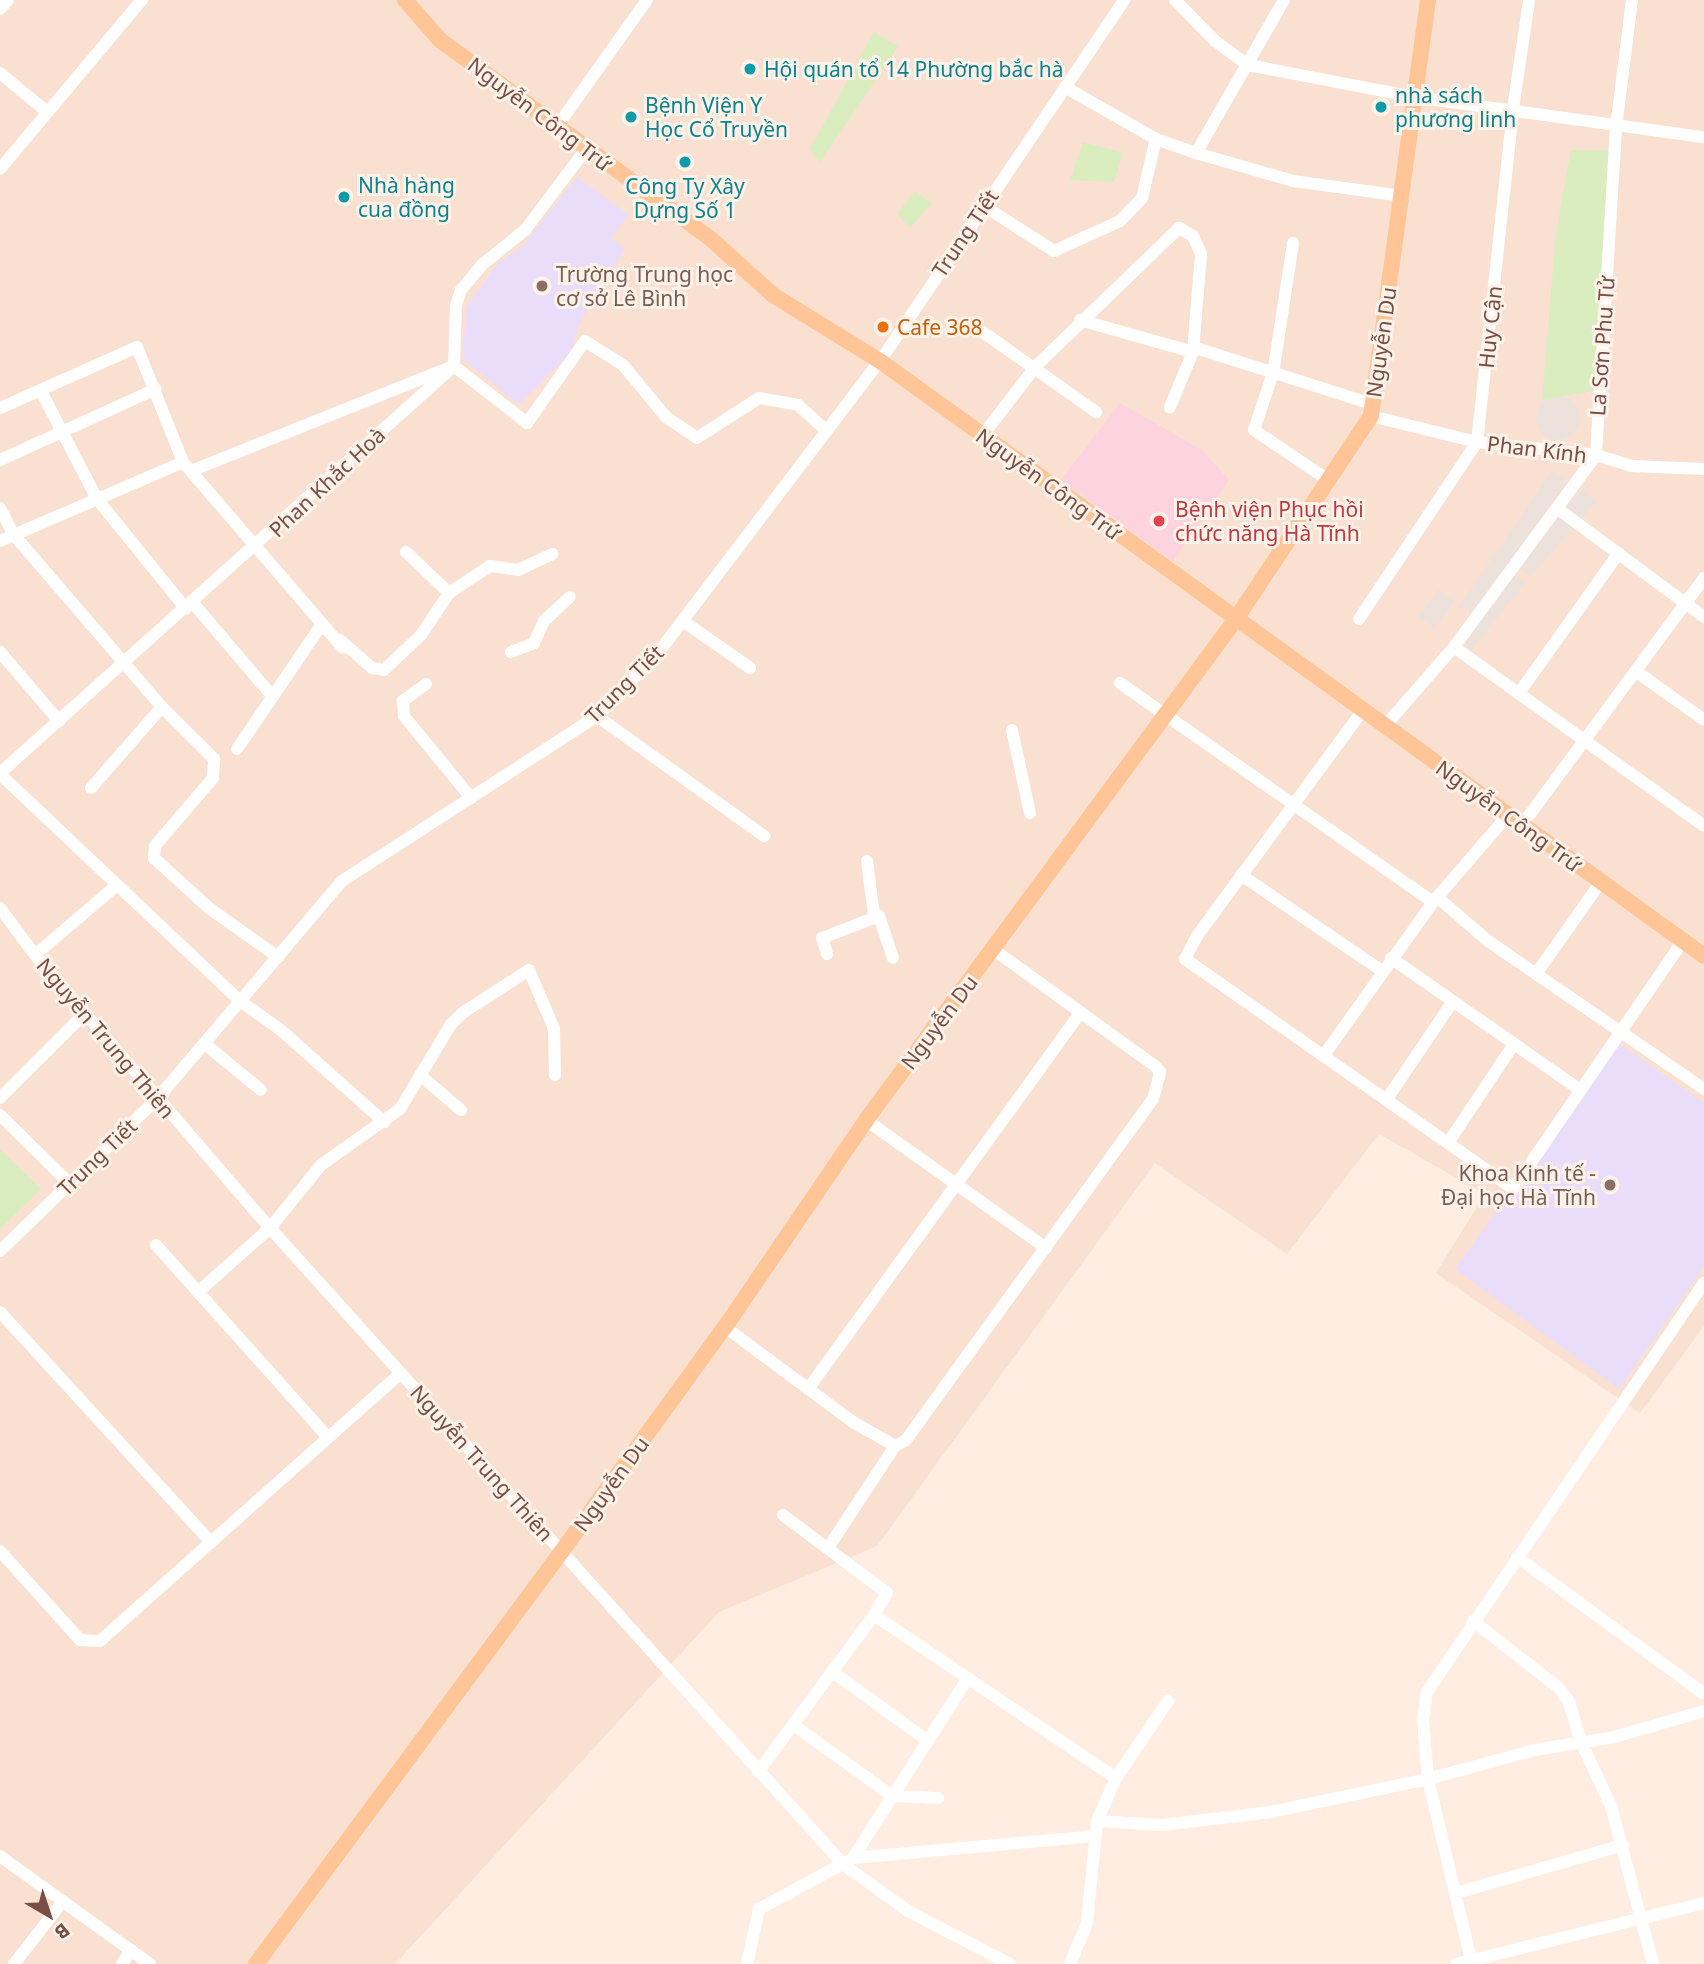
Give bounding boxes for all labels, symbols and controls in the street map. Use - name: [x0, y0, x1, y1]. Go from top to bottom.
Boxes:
- street label: Nguyễn Công Trứ: [463, 52, 617, 176]
- place label: Hội quán tổ 14 Phường bắc hà: [764, 56, 1064, 82]
- marker: Hội quán tổ 14 Phường bắc hà: [742, 61, 758, 77]
- place label: nhà sách phương linh: [1395, 82, 1516, 132]
- place label: Bệnh Viện Y Học Cổ Truyền: [645, 92, 788, 142]
- marker: nhà sách phương linh: [1373, 99, 1389, 115]
- marker: Bệnh Viện Y Học Cổ Truyền: [623, 109, 639, 125]
- marker: Công Ty Xây Dựng Số 1: [677, 154, 693, 170]
- place label: Nhà hàng cua đồng: [358, 172, 455, 222]
- place label: Công Ty Xây Dựng Số 1: [625, 173, 745, 223]
- street label: Trung Tiết: [927, 184, 1003, 282]
- marker: Nhà hàng cua đồng: [336, 189, 352, 205]
- place label: Trường Trung học cơ sở Lê Bình: [556, 261, 733, 311]
- street label: La Sơn Phu Tử: [1585, 275, 1619, 417]
- marker: Trường Trung học cơ sở Lê Bình: [534, 278, 550, 294]
- street label: Nguyễn Du: [1361, 285, 1401, 399]
- street label: Huy Cận: [1473, 285, 1507, 369]
- place label: Cafe 368: [897, 314, 983, 340]
- marker: Cafe 368: [875, 319, 891, 335]
- street label: Phan Khắc Hoà: [264, 422, 390, 542]
- street label: Nguyễn Công Trứ: [971, 423, 1127, 545]
- street label: Phan Kính: [1486, 430, 1588, 468]
- place label: Bệnh viện Phục hồi chức năng Hà Tĩnh: [1175, 496, 1364, 546]
- marker: Bệnh viện Phục hồi chức năng Hà Tĩnh: [1149, 511, 1169, 531]
- street label: Trung Tiết: [580, 640, 668, 728]
- street label: Nguyễn Công Trứ: [1431, 755, 1587, 877]
- street label: Nguyễn Trung Thiên: [32, 953, 180, 1123]
- street label: Nguyễn Du: [895, 970, 983, 1074]
- street label: Trung Tiết: [52, 1113, 142, 1201]
- place label: Khoa Kinh tế - Đại học Hà Tĩnh: [1441, 1160, 1596, 1210]
- marker: Khoa Kinh tế - Đại học Hà Tĩnh: [1602, 1177, 1618, 1193]
- street label: Nguyễn Trung Thiên: [405, 1380, 559, 1546]
- street label: Nguyễn Du: [568, 1432, 654, 1536]
- north arrow: [14, 1880, 84, 1950]
- text: B: [49, 1917, 75, 1945]

